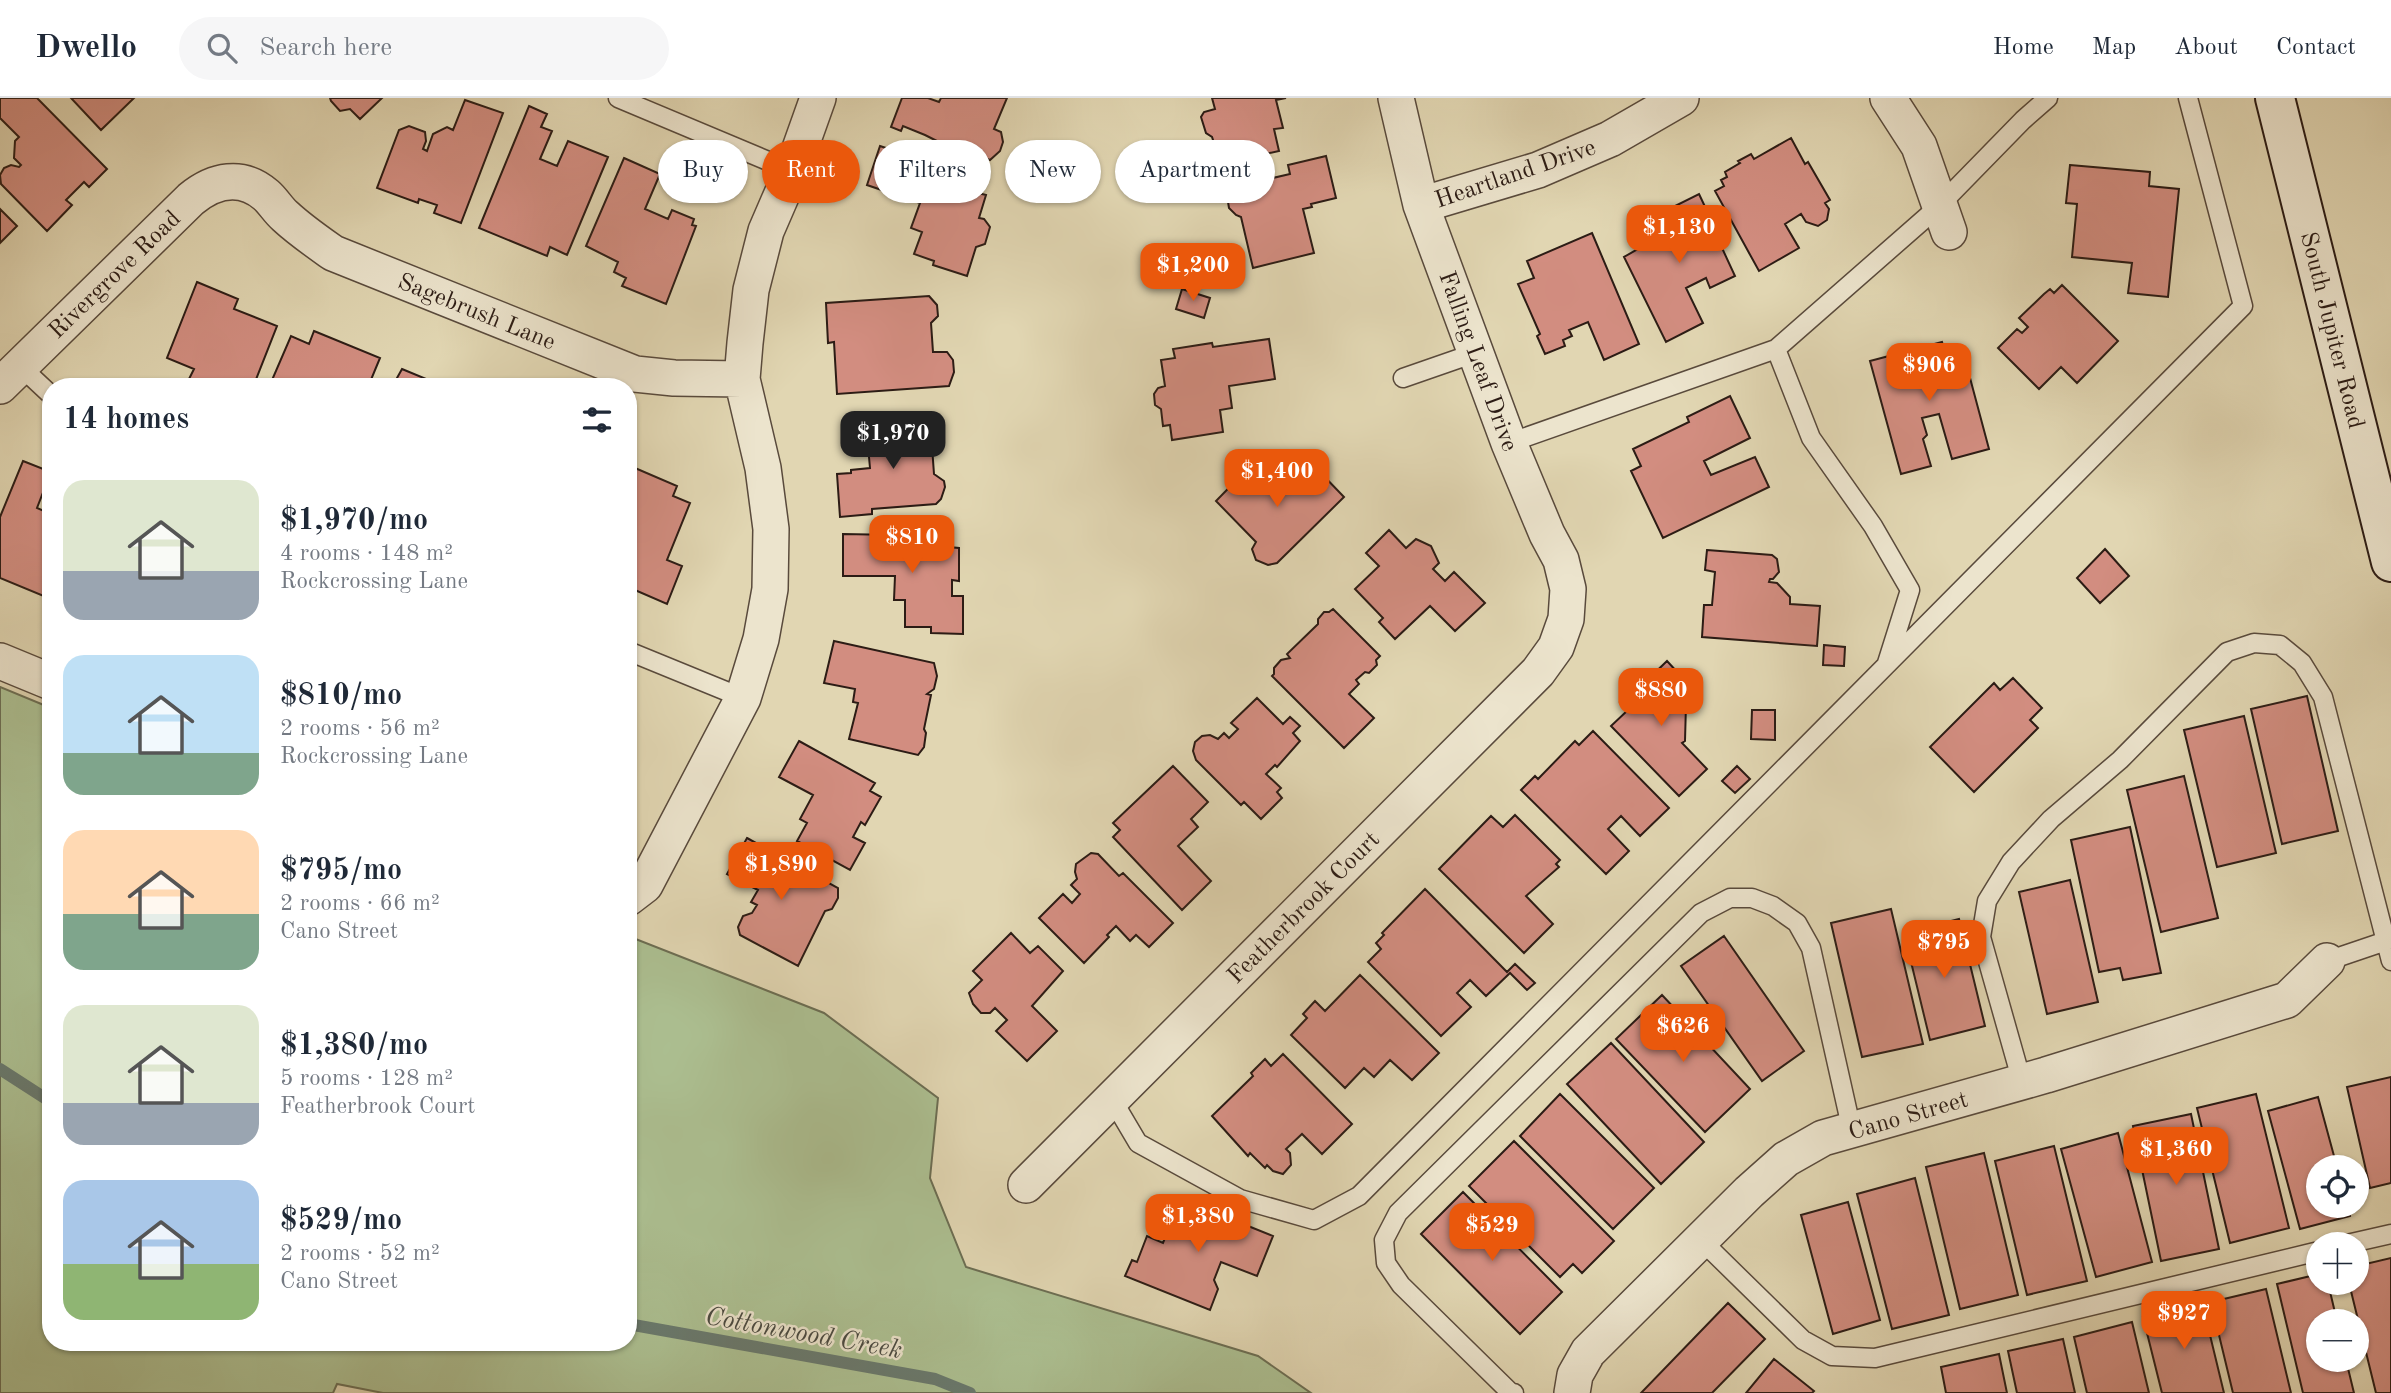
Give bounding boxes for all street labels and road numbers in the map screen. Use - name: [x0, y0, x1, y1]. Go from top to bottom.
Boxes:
- street label: Heartland Drive: [1432, 136, 1599, 214]
- street label: Rivergrove Road: [45, 207, 186, 344]
- street label: South Jupiter Road: [2295, 230, 2367, 431]
- street label: Falling Leaf Drive: [1433, 268, 1521, 455]
- street label: Sagebrush Lane: [394, 270, 559, 355]
- street label: Featherbrook Court: [1224, 828, 1385, 989]
- street label: Cano Street: [1846, 1088, 1971, 1145]

